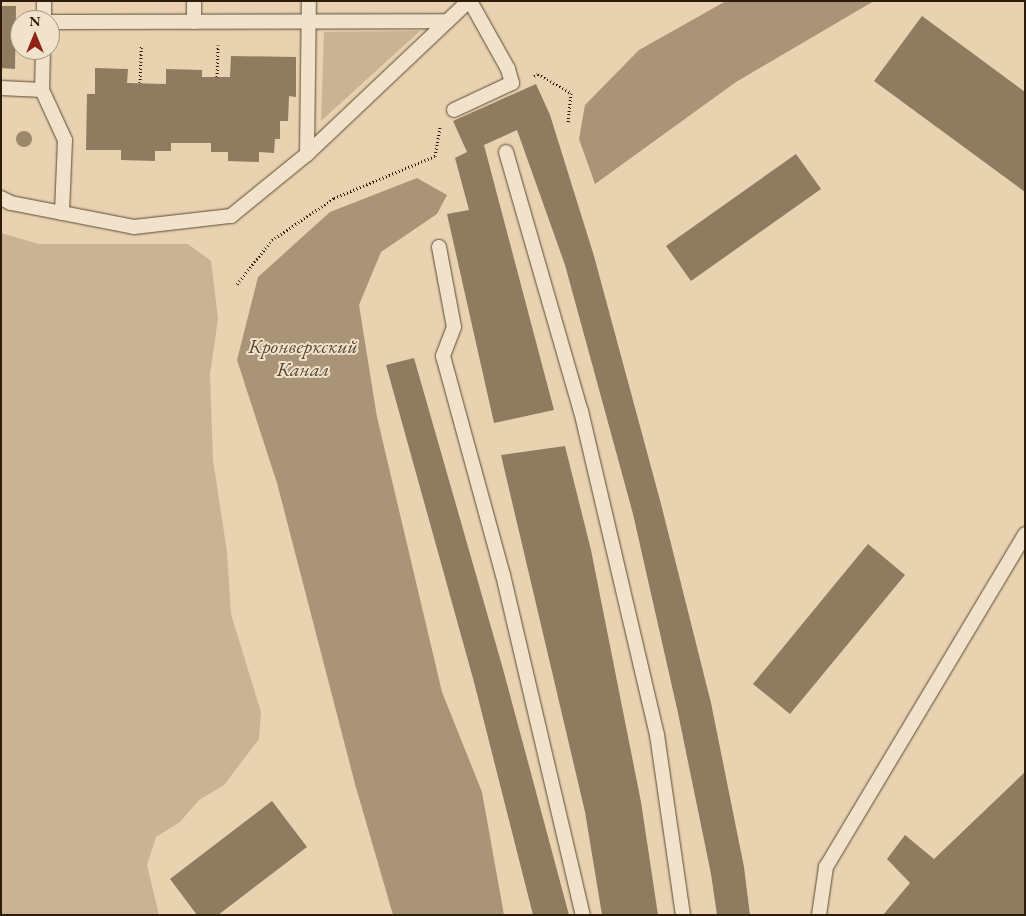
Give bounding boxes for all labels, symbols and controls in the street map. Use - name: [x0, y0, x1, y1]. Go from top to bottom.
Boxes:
- north arrow: [10, 10, 60, 60]
- text: N: [29, 12, 41, 30]
- water label: Кронверкский Канал: [248, 335, 358, 382]

